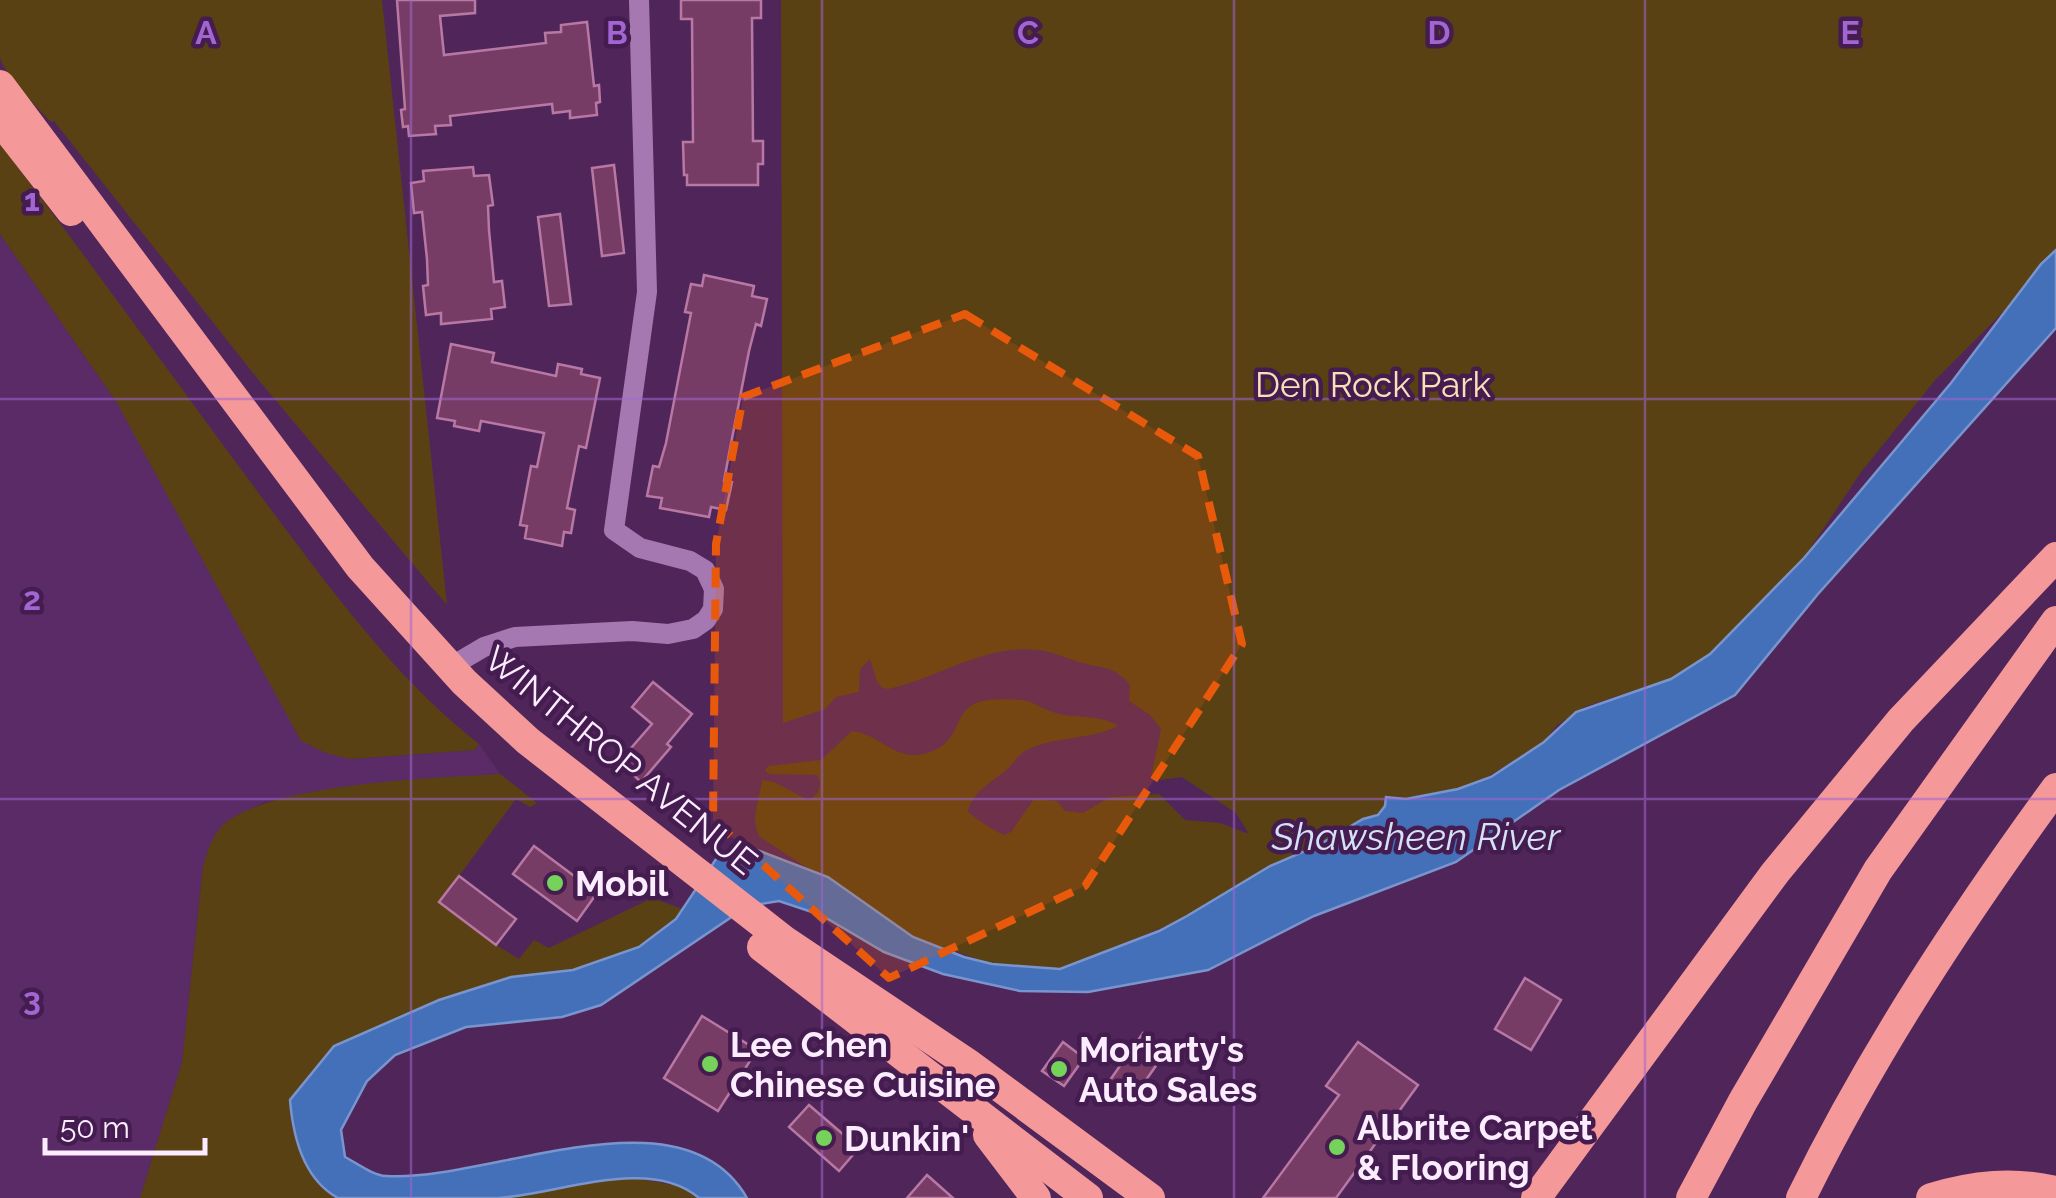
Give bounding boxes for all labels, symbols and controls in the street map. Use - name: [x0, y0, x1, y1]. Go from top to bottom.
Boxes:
- text: A: [195, 14, 217, 51]
- text: B: [606, 14, 628, 51]
- text: C: [1017, 14, 1039, 51]
- text: D: [1428, 14, 1450, 51]
- text: E: [1840, 14, 1860, 51]
- text: 1: [24, 181, 40, 218]
- park label: Den Rock Park: [1255, 364, 1492, 405]
- text: 2: [23, 580, 41, 617]
- street label: WINTHROP AVENUE: [476, 637, 766, 883]
- water label: Shawsheen River: [1271, 814, 1562, 859]
- place label: Mobil: [575, 863, 669, 904]
- marker: Mobil: [544, 872, 566, 894]
- text: 3: [23, 980, 41, 1017]
- place label: Lee Chen Chinese Cuisine: [730, 1024, 996, 1105]
- place label: Moriarty's Auto Sales: [1079, 1029, 1257, 1110]
- marker: Lee Chen Chinese Cuisine: [699, 1053, 721, 1075]
- marker: Moriarty's Auto Sales: [1048, 1058, 1070, 1080]
- scale bar: [45, 1093, 205, 1155]
- place label: Albrite Carpet & Flooring: [1357, 1107, 1593, 1188]
- text: 50 m: [60, 1110, 130, 1145]
- place label: Dunkin': [844, 1118, 969, 1159]
- marker: Dunkin': [813, 1127, 835, 1149]
- marker: Albrite Carpet & Flooring: [1326, 1136, 1348, 1158]

